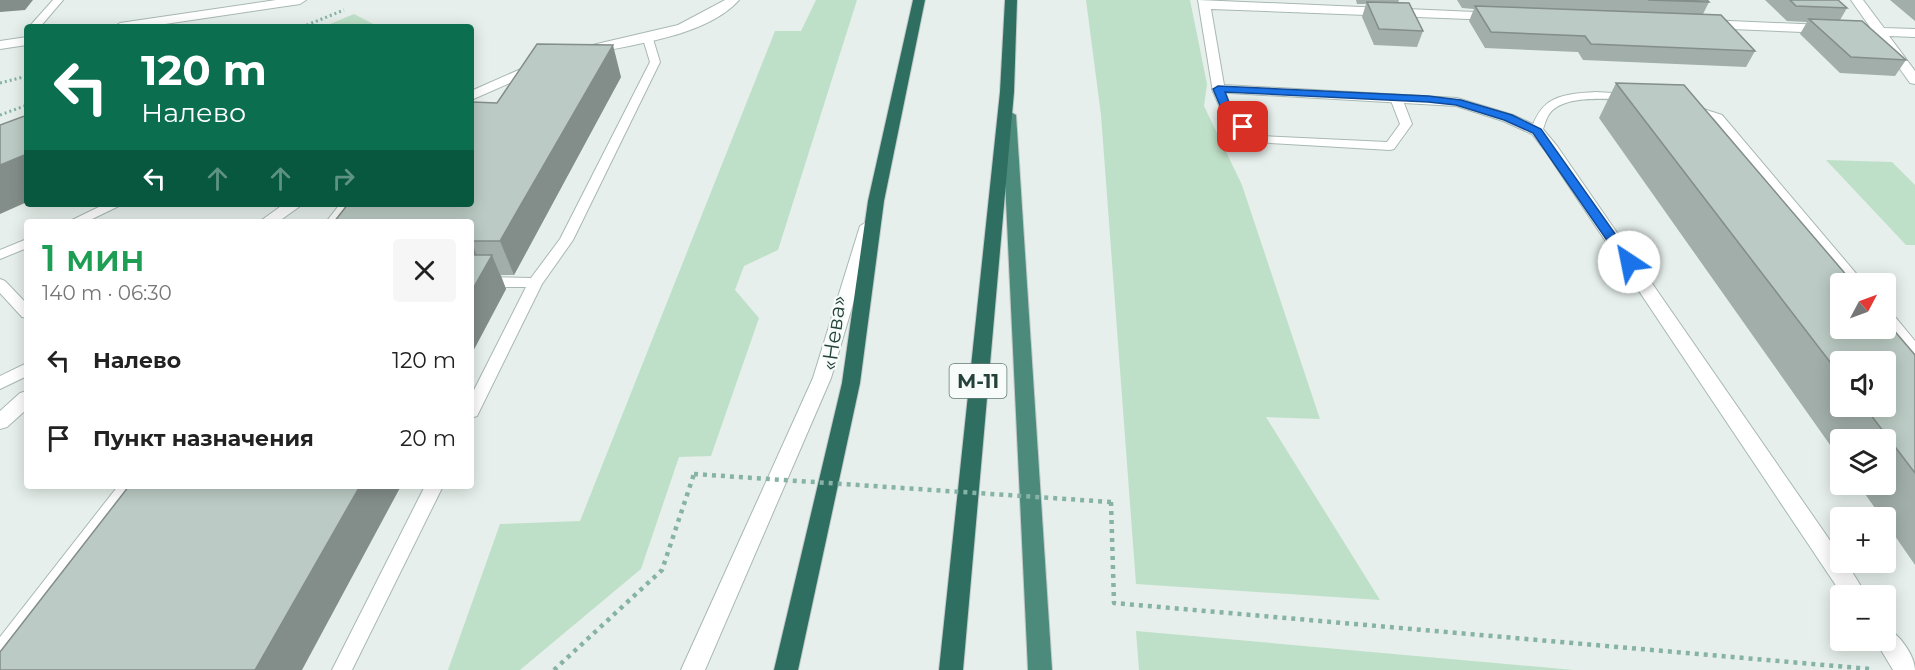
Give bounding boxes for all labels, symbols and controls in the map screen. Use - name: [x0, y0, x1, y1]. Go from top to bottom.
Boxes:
- text: 120 m: [141, 44, 267, 96]
- icon: left: [42, 48, 120, 126]
- text: Налево: [141, 96, 246, 129]
- pin: [1217, 101, 1268, 152]
- icon: arrive: [1226, 110, 1259, 143]
- icon: left: [138, 162, 171, 195]
- icon: ahead: [201, 162, 234, 195]
- icon: ahead: [264, 162, 297, 195]
- icon: right: [327, 162, 360, 195]
- position arrow: [1597, 230, 1661, 294]
- text: 1 мин: [42, 236, 145, 280]
- button: close: [393, 239, 456, 302]
- north arrow: [1830, 273, 1896, 339]
- map controls: [1830, 273, 1896, 651]
- text: 140 m · 06:30: [42, 281, 172, 305]
- street label: «Нева»: [816, 294, 851, 372]
- icon: left: [42, 344, 75, 377]
- text: Налево: [93, 347, 181, 374]
- text: 120 m: [392, 347, 456, 374]
- button: sound: [1830, 351, 1896, 417]
- road number: М-11: [950, 364, 1006, 398]
- icon: arrive: [42, 422, 75, 455]
- text: Пункт назначения: [93, 425, 314, 452]
- text: 20 m: [400, 425, 456, 452]
- button: layers: [1830, 429, 1896, 495]
- button: +: [1830, 507, 1896, 573]
- button: −: [1830, 585, 1896, 651]

